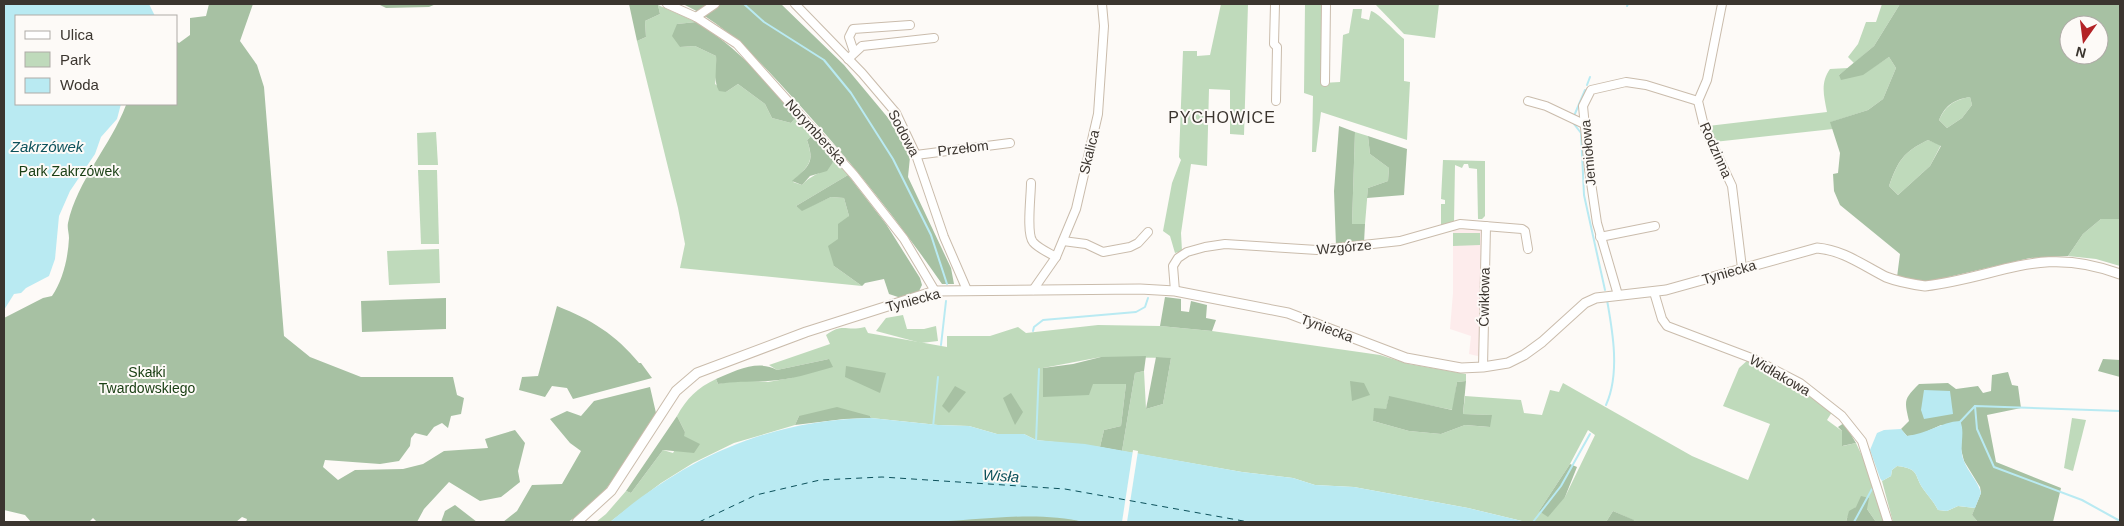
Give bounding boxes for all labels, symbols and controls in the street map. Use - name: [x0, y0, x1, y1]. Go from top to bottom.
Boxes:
- legend: [15, 15, 178, 105]
- north arrow: [2059, 15, 2109, 65]
- text: Ulica: [60, 26, 94, 43]
- text: N: [2074, 44, 2088, 62]
- text: Park: [60, 51, 91, 68]
- text: Woda: [60, 76, 100, 93]
- street label: Norymberska: [782, 96, 850, 168]
- street label: Sodowa: [885, 107, 923, 159]
- district label: PYCHOWICE: [1168, 109, 1276, 126]
- street label: Jemiołowa: [1577, 119, 1599, 187]
- street label: Rodzinna: [1697, 120, 1735, 180]
- street label: Skalica: [1076, 128, 1102, 176]
- street label: Przełom: [937, 137, 989, 159]
- water label: Zakrzówek: [10, 138, 85, 155]
- park label: Park Zakrzówek: [19, 163, 120, 179]
- street label: Wzgórze: [1316, 237, 1372, 257]
- street label: Tyniecka: [1700, 257, 1758, 287]
- street label: Ćwikłowa: [1475, 267, 1493, 327]
- street label: Tyniecka: [884, 285, 942, 315]
- street label: Tyniecka: [1298, 311, 1356, 345]
- street label: Widłakowa: [1747, 351, 1813, 399]
- park label: Skałki Twardowskiego: [99, 364, 195, 396]
- water label: Wisła: [982, 466, 1020, 485]

